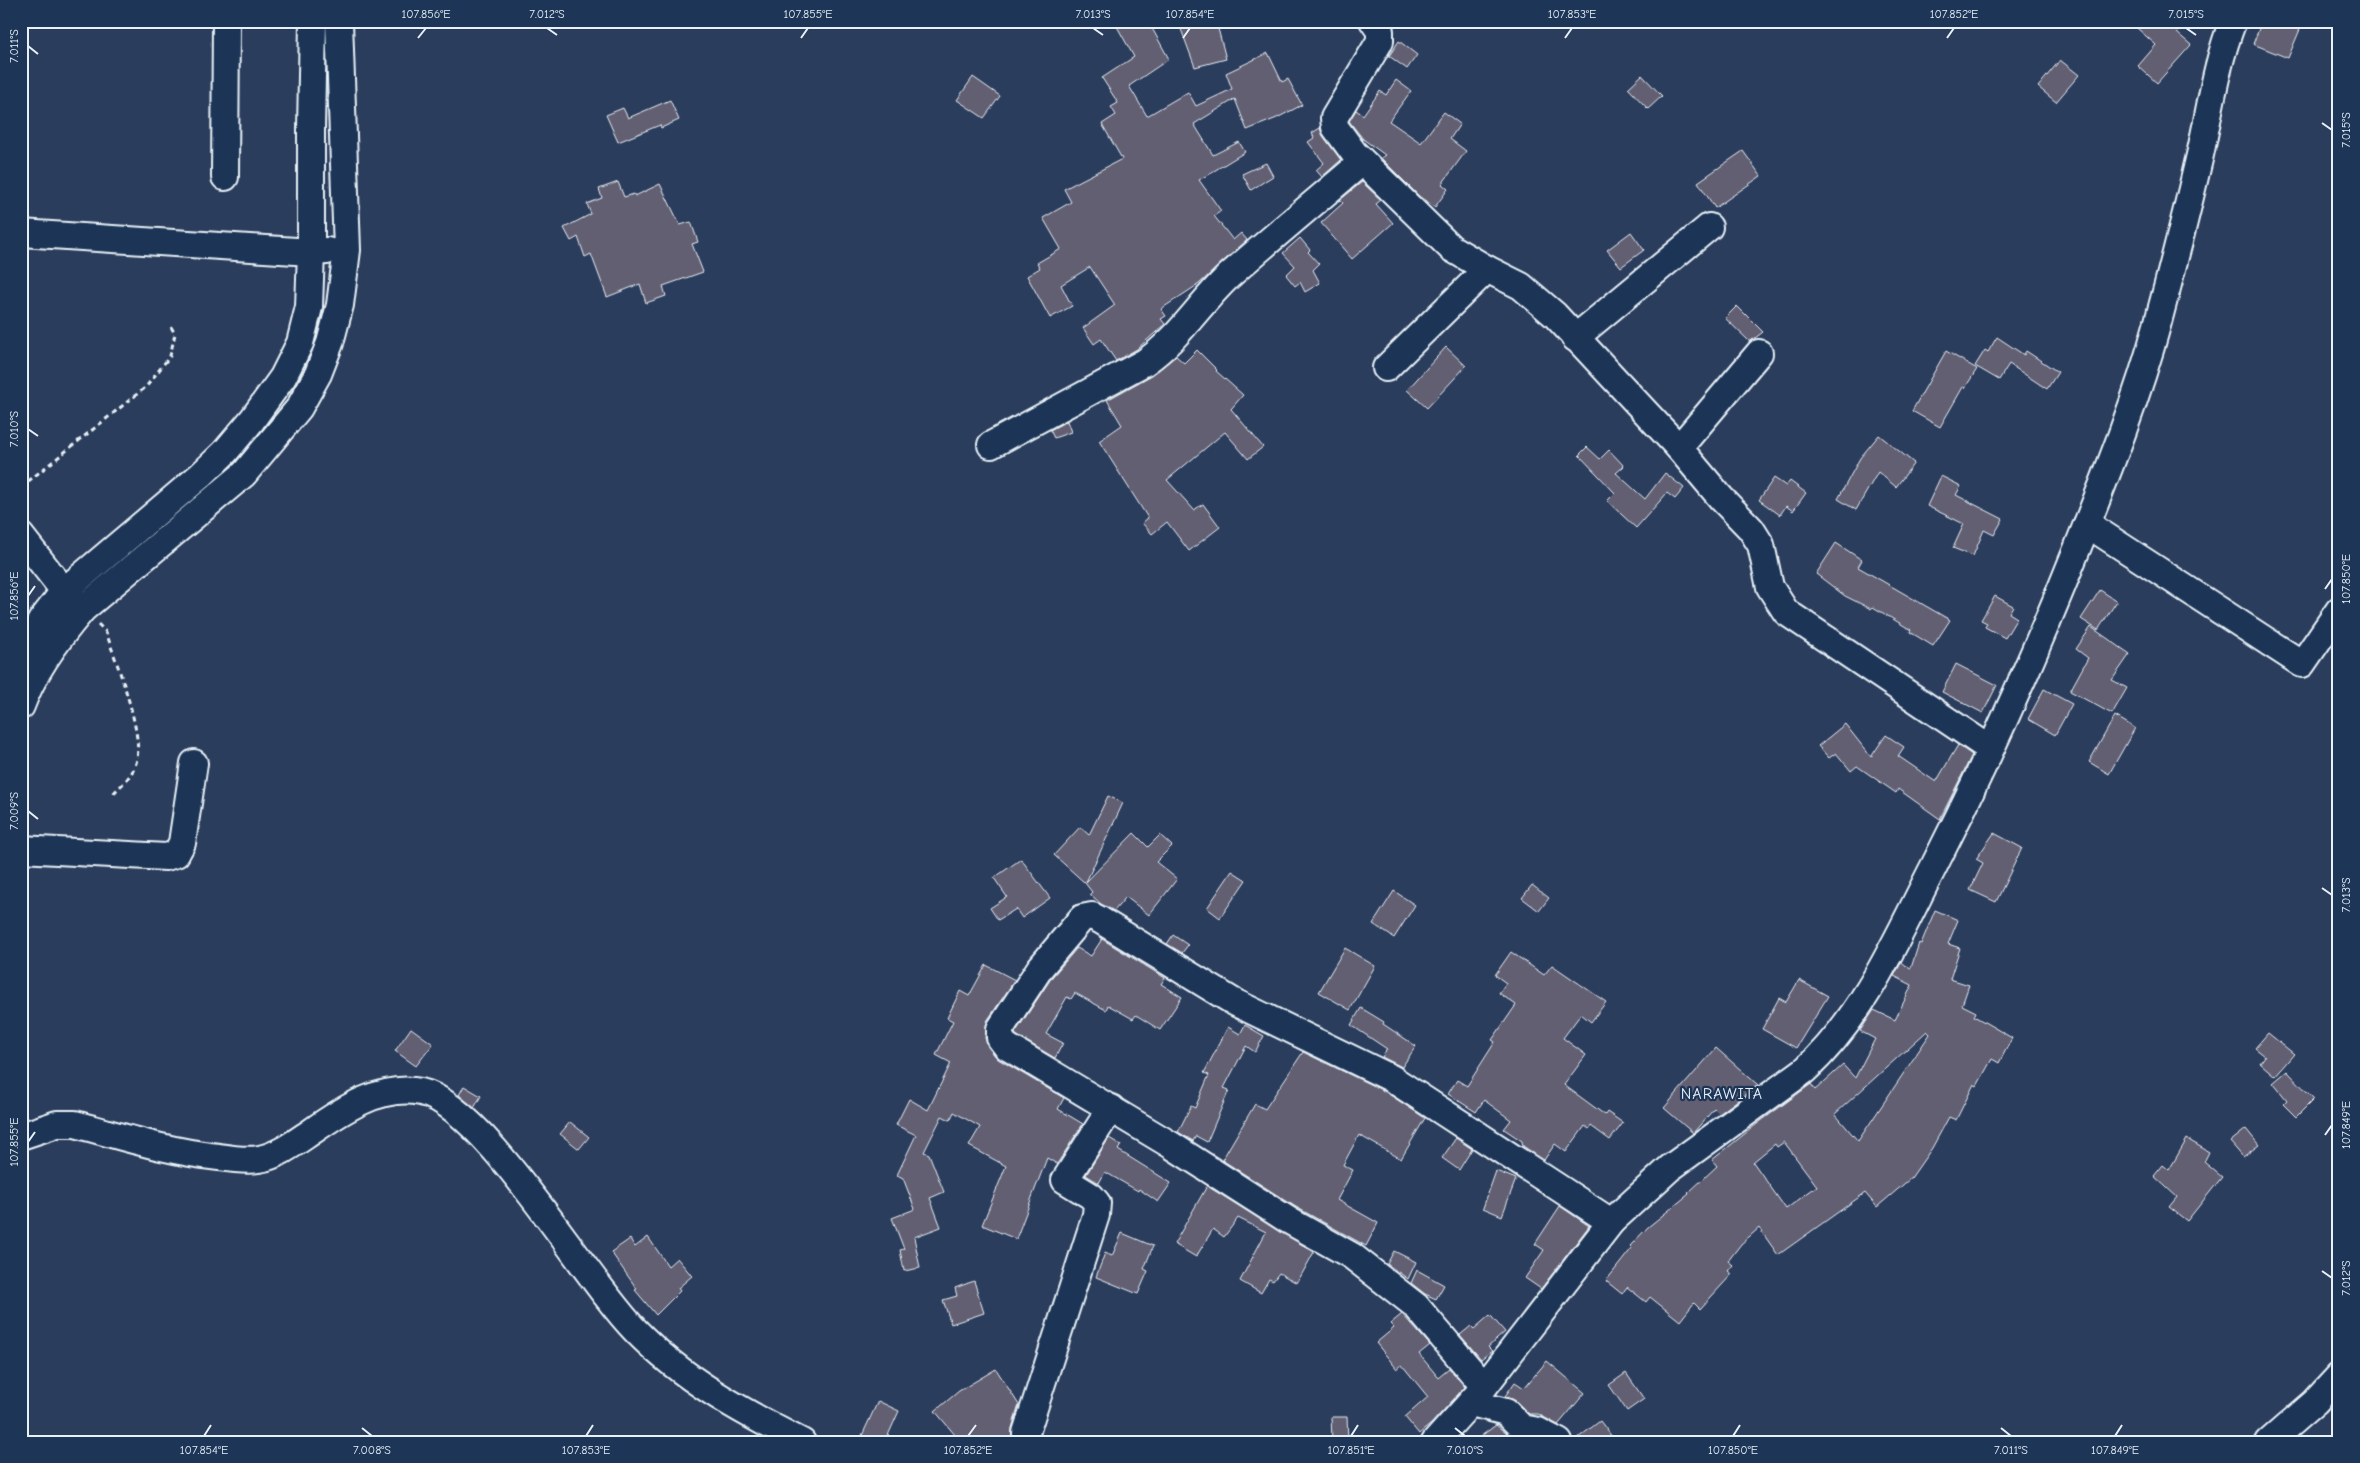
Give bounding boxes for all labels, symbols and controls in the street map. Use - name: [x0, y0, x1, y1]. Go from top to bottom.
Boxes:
- text: 107.856°E: [402, 7, 450, 21]
- text: 7.012°S: [529, 7, 565, 21]
- text: 107.855°E: [784, 7, 832, 21]
- text: 7.013°S: [1075, 7, 1111, 21]
- text: 107.854°E: [1166, 7, 1214, 21]
- text: 107.853°E: [1548, 7, 1596, 21]
- text: 107.852°E: [1930, 7, 1978, 21]
- text: 7.015°S: [2168, 7, 2204, 21]
- text: 7.011°S: [7, 29, 21, 63]
- text: 7.015°S: [2339, 112, 2353, 148]
- text: 7.010°S: [7, 410, 21, 447]
- text: 107.850°E: [2339, 554, 2353, 604]
- text: 107.856°E: [7, 572, 21, 620]
- text: 7.009°S: [7, 792, 21, 830]
- text: 7.013°S: [2339, 877, 2353, 913]
- district label: NARAWITA: [1681, 1085, 1763, 1103]
- text: 107.849°E: [2339, 1101, 2353, 1149]
- text: 107.855°E: [7, 1118, 21, 1166]
- text: 7.012°S: [2339, 1260, 2353, 1296]
- text: 107.854°E: [180, 1443, 228, 1457]
- text: 7.008°S: [353, 1443, 391, 1457]
- text: 107.853°E: [562, 1443, 610, 1457]
- text: 107.852°E: [944, 1443, 992, 1457]
- text: 107.851°E: [1327, 1443, 1375, 1457]
- text: 7.010°S: [1447, 1443, 1484, 1457]
- text: 107.850°E: [1708, 1443, 1758, 1457]
- text: 7.011°S: [1994, 1443, 2028, 1457]
- text: 107.849°E: [2091, 1443, 2139, 1457]

